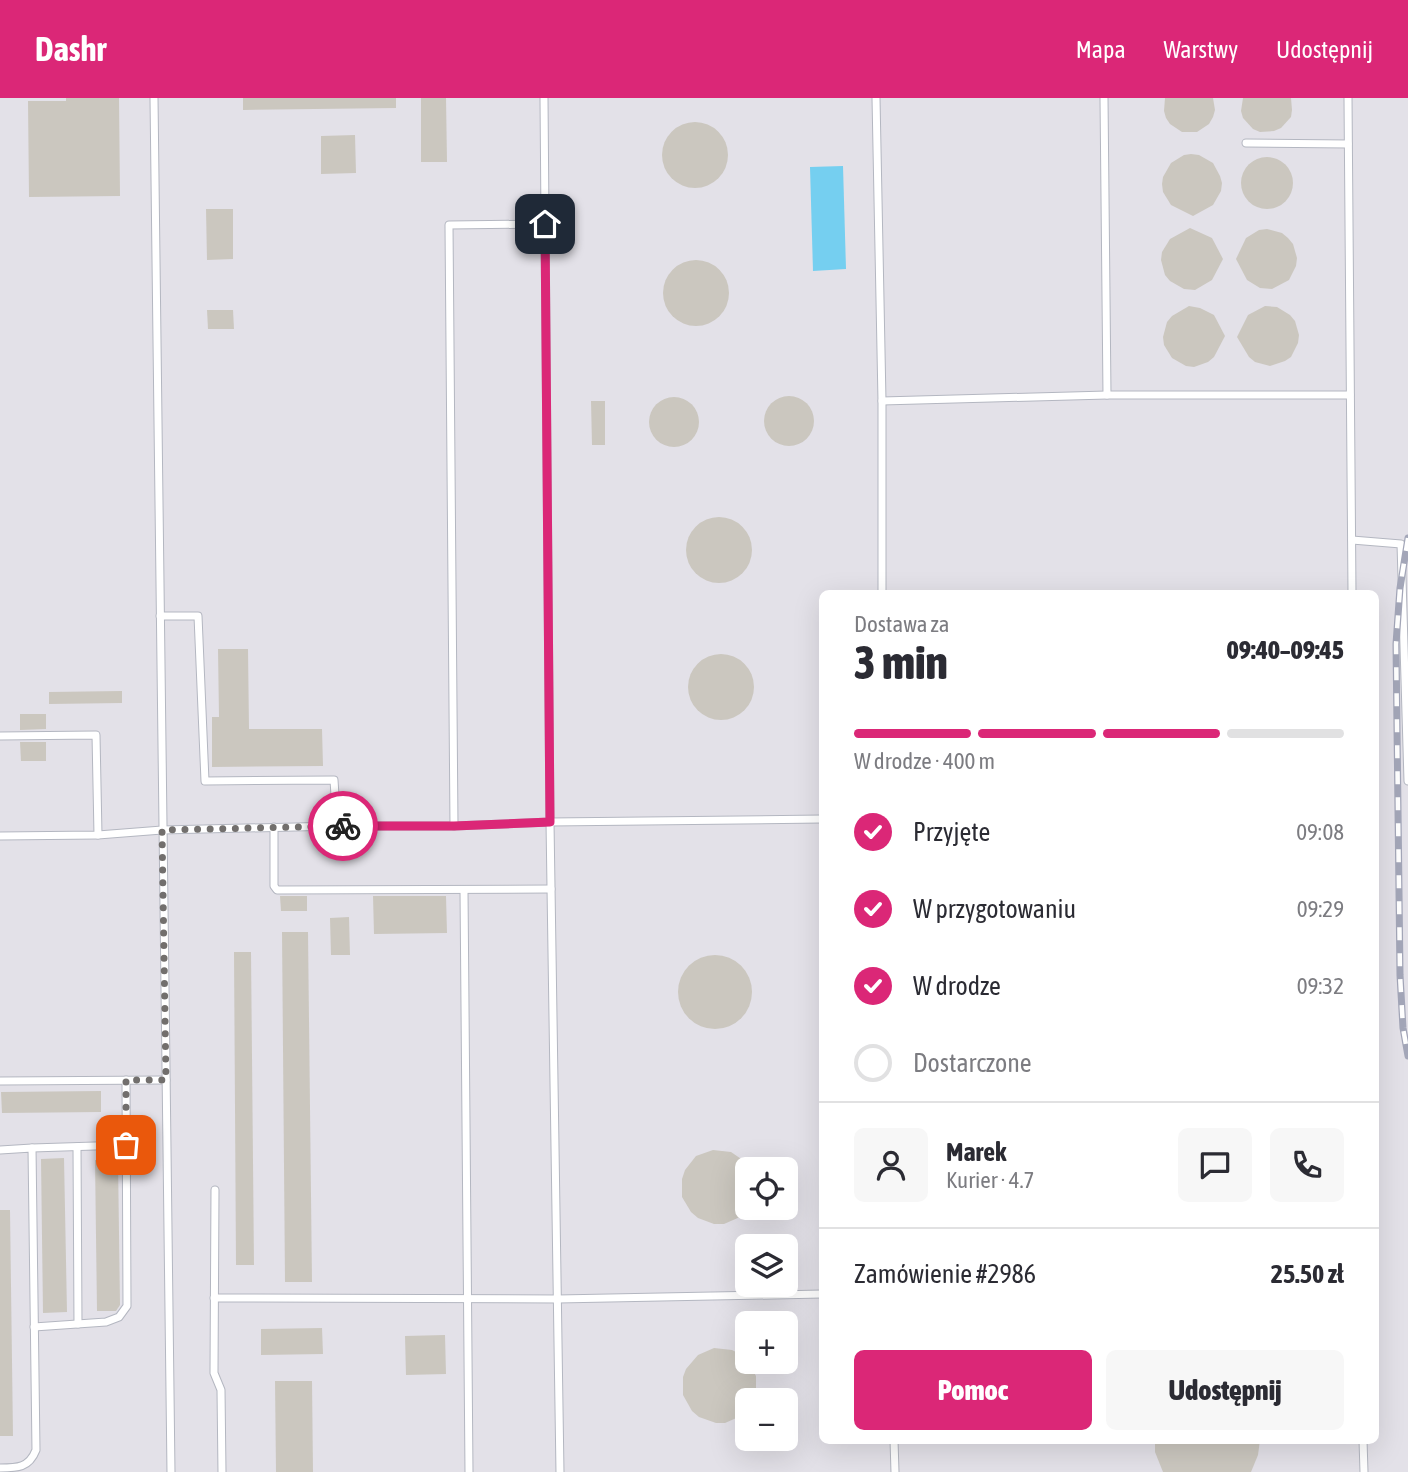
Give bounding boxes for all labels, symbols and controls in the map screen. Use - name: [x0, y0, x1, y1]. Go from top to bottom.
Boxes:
- text: Dashr: [35, 30, 106, 68]
- text: Mapa: [1076, 36, 1126, 63]
- text: Warstwy: [1164, 36, 1238, 63]
- text: Udostępnij: [1276, 36, 1373, 63]
- pin: [515, 194, 575, 254]
- icon: home: [526, 205, 564, 243]
- text: Dostawa za: [854, 611, 949, 637]
- text: 09:40–09:45: [1227, 635, 1344, 665]
- text: 3 min: [854, 636, 948, 689]
- text: W drodze · 400 m: [854, 748, 995, 774]
- courier: [308, 791, 378, 861]
- icon: bike: [324, 807, 362, 845]
- icon: check: [854, 813, 892, 851]
- text: Przyjęte: [913, 817, 990, 847]
- text: 09:08: [1296, 819, 1344, 845]
- icon: check: [854, 890, 892, 928]
- text: W przygotowaniu: [913, 894, 1076, 924]
- text: 09:29: [1297, 896, 1344, 922]
- icon: check: [854, 967, 892, 1005]
- text: W drodze: [913, 971, 1001, 1001]
- text: 09:32: [1297, 973, 1344, 999]
- text: Dostarczone: [913, 1048, 1032, 1078]
- pin: [96, 1115, 156, 1175]
- icon: bag: [107, 1126, 145, 1164]
- button: person: [854, 1128, 928, 1202]
- button: chat: [1178, 1128, 1252, 1202]
- button: phone: [1270, 1128, 1344, 1202]
- text: Marek: [946, 1137, 1006, 1167]
- map controls: [735, 1157, 798, 1451]
- button: locate: [735, 1157, 798, 1220]
- text: Kurier · 4.7: [946, 1167, 1034, 1193]
- button: layers: [735, 1234, 798, 1297]
- text: Zamówienie #2986: [854, 1259, 1036, 1289]
- text: 25.50 zł: [1271, 1259, 1344, 1289]
- button: +: [735, 1311, 798, 1374]
- button: Pomoc: [854, 1350, 1092, 1430]
- button: Udostępnij: [1106, 1350, 1344, 1430]
- button: −: [735, 1388, 798, 1451]

